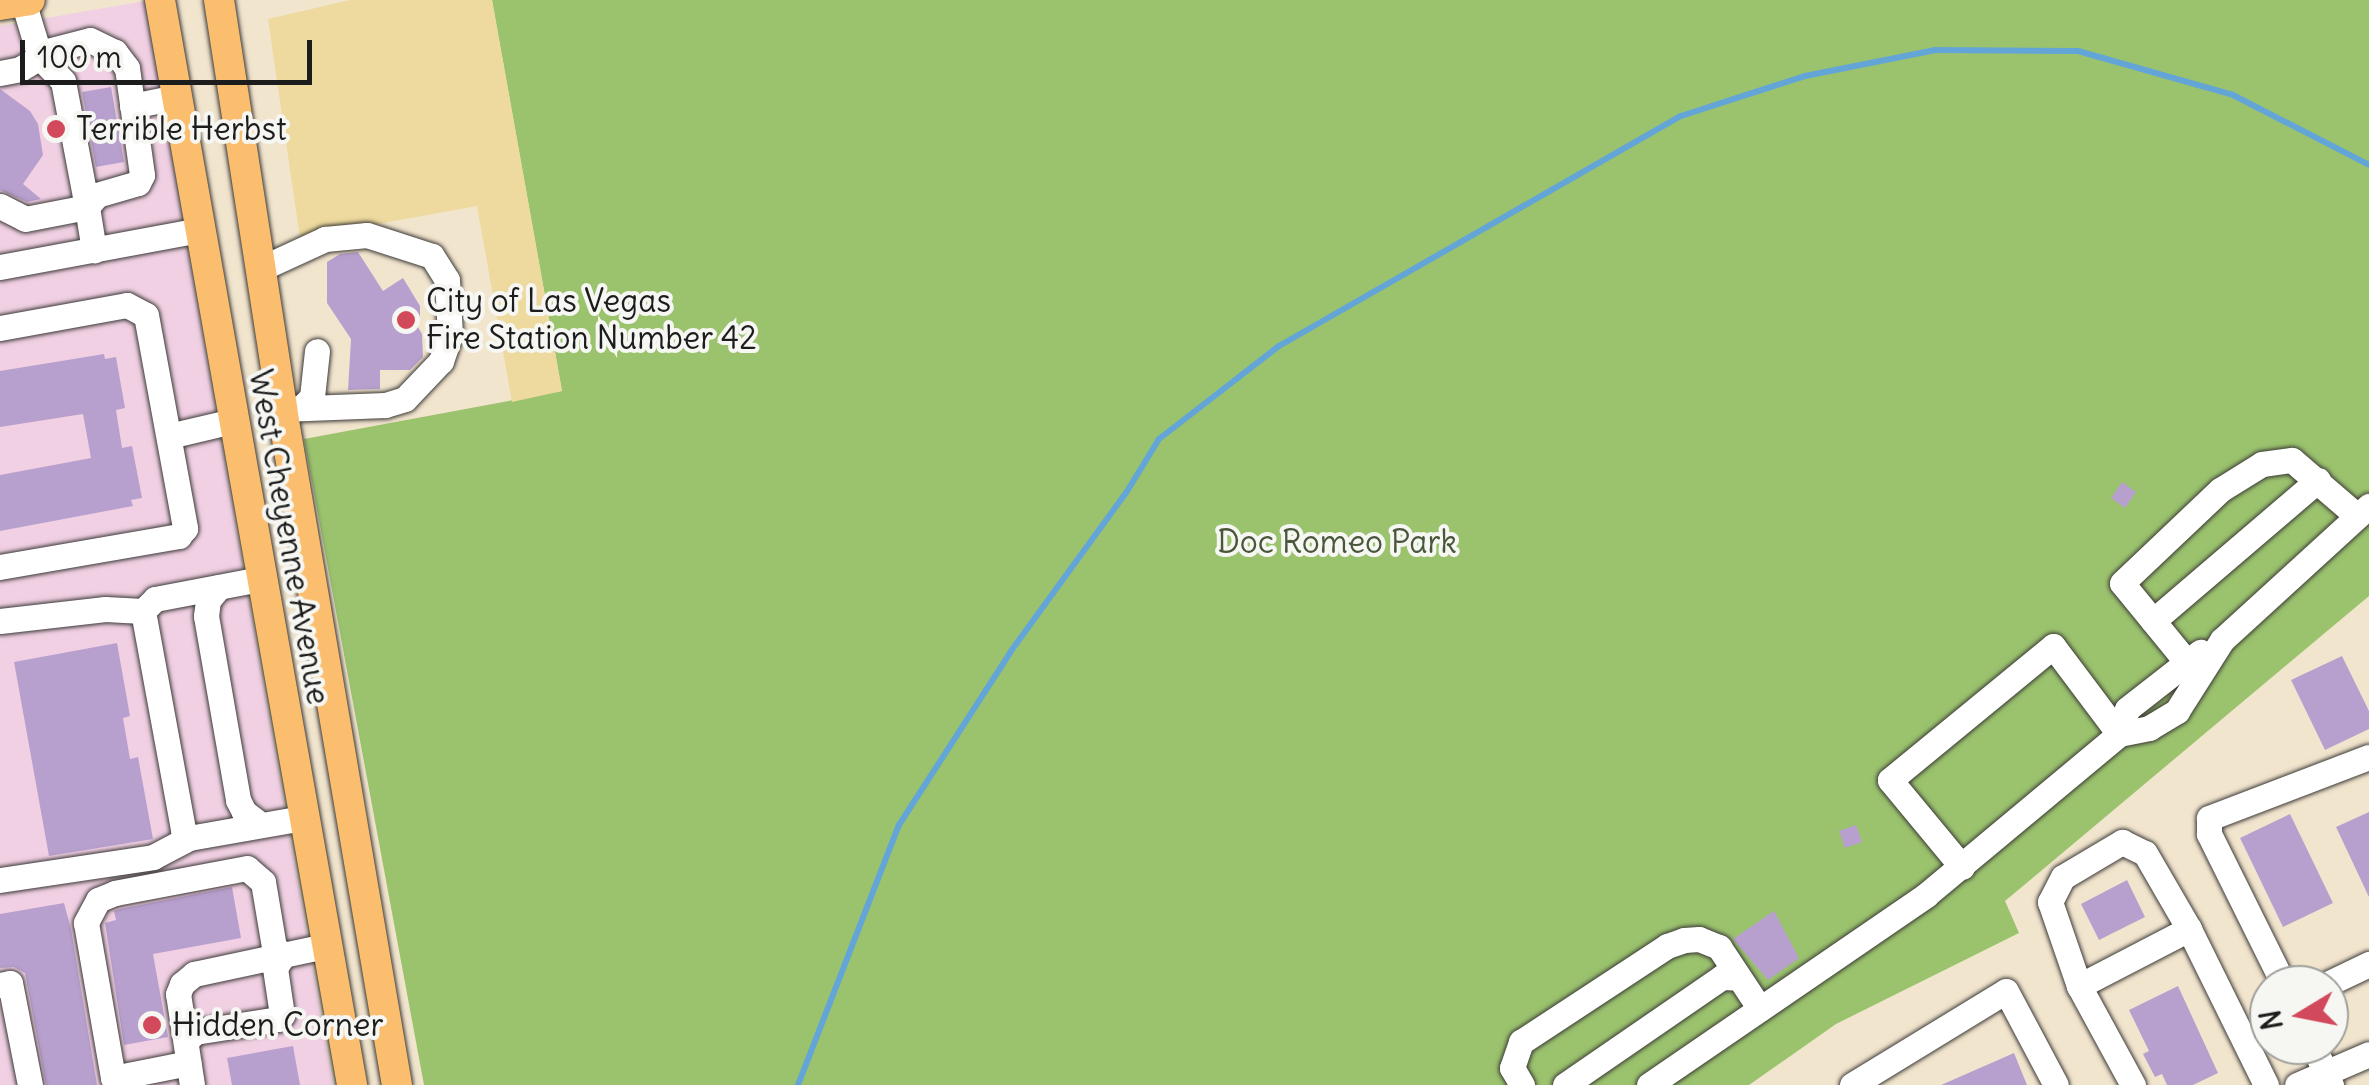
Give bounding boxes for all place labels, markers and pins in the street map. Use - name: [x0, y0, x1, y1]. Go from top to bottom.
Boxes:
- place label: Terrible Herbst: [76, 110, 287, 148]
- marker: Terrible Herbst: [45, 118, 67, 140]
- place label: City of Las Vegas Fire Station Number 42: [426, 283, 757, 358]
- marker: City of Las Vegas Fire Station Number 42: [395, 309, 417, 331]
- place label: Hidden Corner: [172, 1006, 384, 1044]
- marker: Hidden Corner: [141, 1014, 163, 1036]

